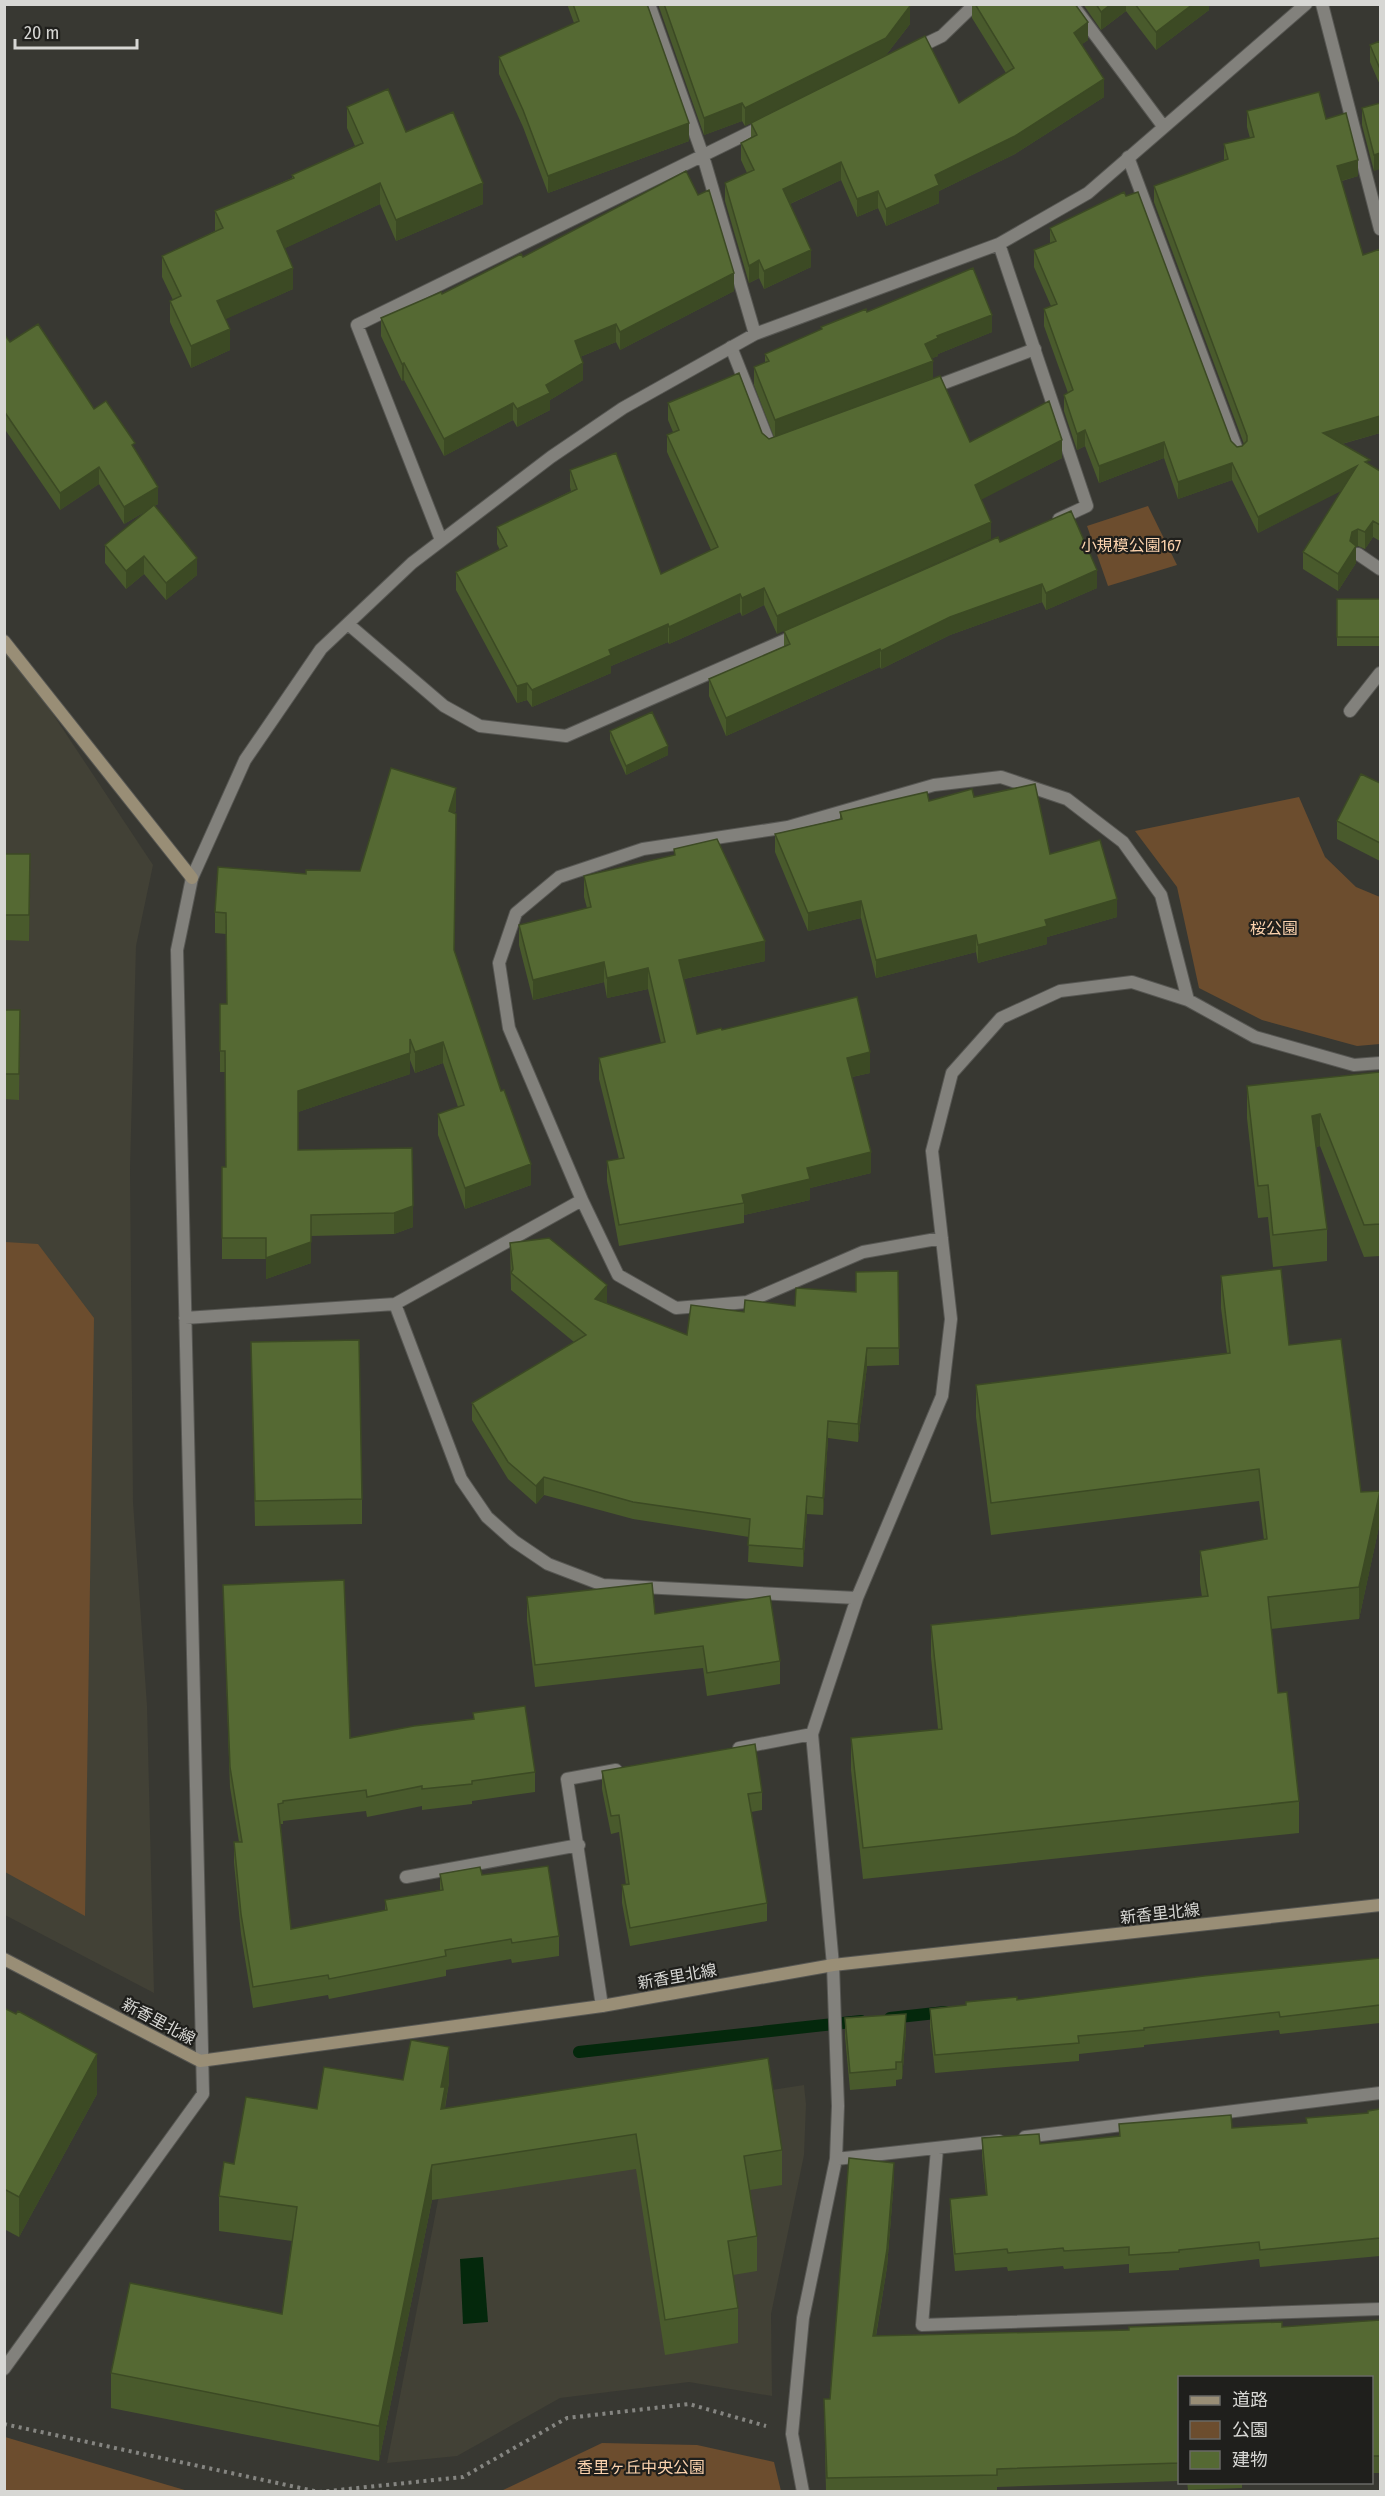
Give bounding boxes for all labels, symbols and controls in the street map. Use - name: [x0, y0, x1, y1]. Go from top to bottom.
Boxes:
- scale bar: [15, 12, 136, 50]
- text: 20 m: [24, 22, 59, 44]
- park label: 小規模公園167: [1081, 536, 1182, 555]
- park label: 桜公園: [1250, 919, 1298, 938]
- street label: 新香里北線: [1119, 1900, 1201, 1927]
- street label: 新香里北線: [636, 1960, 718, 1993]
- street label: 新香里北線: [119, 1994, 199, 2049]
- legend: [1178, 2376, 1373, 2484]
- text: 道路: [1232, 2389, 1268, 2411]
- text: 公園: [1232, 2419, 1268, 2441]
- text: 建物: [1232, 2449, 1268, 2471]
- park label: 香里ヶ丘中央公園: [577, 2458, 705, 2477]

